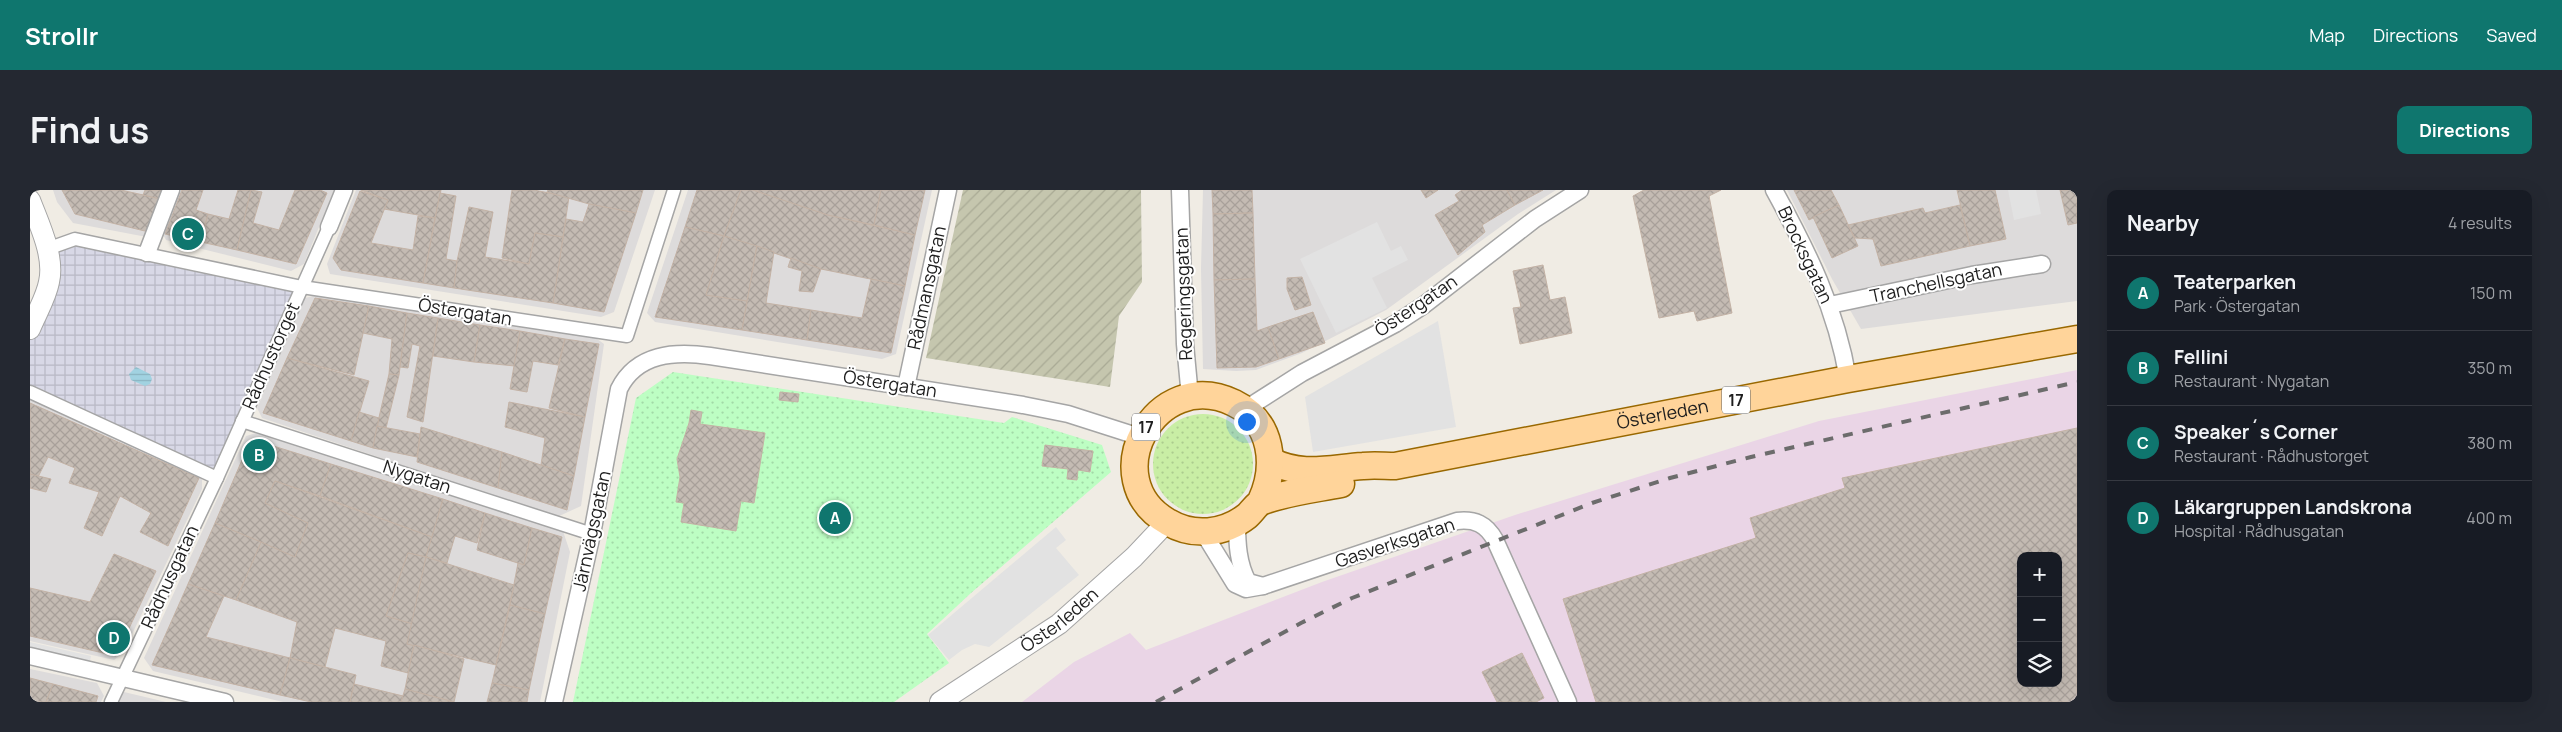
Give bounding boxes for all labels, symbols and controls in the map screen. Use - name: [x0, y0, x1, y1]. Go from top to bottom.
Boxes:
- text: Strollr: [25, 19, 98, 52]
- text: Map: [2309, 23, 2345, 47]
- text: Directions: [2373, 23, 2458, 47]
- text: Saved: [2486, 23, 2537, 47]
- text: Find us: [30, 106, 149, 154]
- button: Directions: [2397, 106, 2532, 154]
- street label: Brocksgatan: [1773, 202, 1839, 307]
- text: Nearby: [2127, 209, 2199, 237]
- text: 4 results: [2448, 212, 2512, 234]
- pin: C: [172, 215, 204, 253]
- street label: Rådmansgatan: [901, 224, 951, 352]
- street label: Regeringsgatan: [1169, 227, 1197, 361]
- street label: Tranchellsgatan: [1868, 256, 2004, 308]
- street label: Östergatan: [1370, 269, 1461, 342]
- text: Teaterparken: [2174, 269, 2296, 295]
- text: A: [2138, 282, 2148, 304]
- text: 150 m: [2470, 282, 2512, 304]
- street label: Östergatan: [417, 292, 514, 330]
- text: Park · Östergatan: [2174, 295, 2300, 317]
- street label: Rådhustorget: [236, 298, 304, 413]
- text: Fellini: [2174, 344, 2228, 370]
- text: B: [2138, 357, 2148, 379]
- text: 350 m: [2467, 357, 2512, 379]
- street label: Östergatan: [842, 364, 939, 402]
- text: Restaurant · Nygatan: [2174, 370, 2329, 392]
- road number: 17: [1722, 386, 1750, 414]
- street label: Österleden: [1614, 393, 1710, 434]
- your location: [1234, 409, 1260, 435]
- road number: 17: [1132, 413, 1160, 440]
- text: Speaker´s Corner: [2174, 419, 2338, 445]
- text: C: [2137, 432, 2149, 454]
- text: 380 m: [2467, 432, 2512, 454]
- pin: B: [243, 436, 275, 474]
- text: Restaurant · Rådhustorget: [2174, 445, 2369, 467]
- street label: Nygatan: [380, 454, 454, 498]
- street label: Järnvägsgatan: [567, 468, 616, 593]
- text: Läkargruppen Landskrona: [2174, 494, 2412, 520]
- pin: A: [819, 499, 851, 537]
- text: D: [2137, 507, 2149, 529]
- text: 400 m: [2466, 507, 2512, 529]
- street label: Gasverksgatan: [1332, 511, 1458, 573]
- text: Hospital · Rådhusgatan: [2174, 520, 2344, 542]
- street label: Rådhusgatan: [135, 521, 204, 632]
- map controls: [2017, 552, 2062, 687]
- button: +: [2017, 552, 2062, 597]
- street label: Österleden: [1015, 582, 1103, 657]
- button: −: [2017, 597, 2062, 642]
- pin: D: [98, 619, 130, 657]
- button: layers: [2017, 642, 2062, 687]

